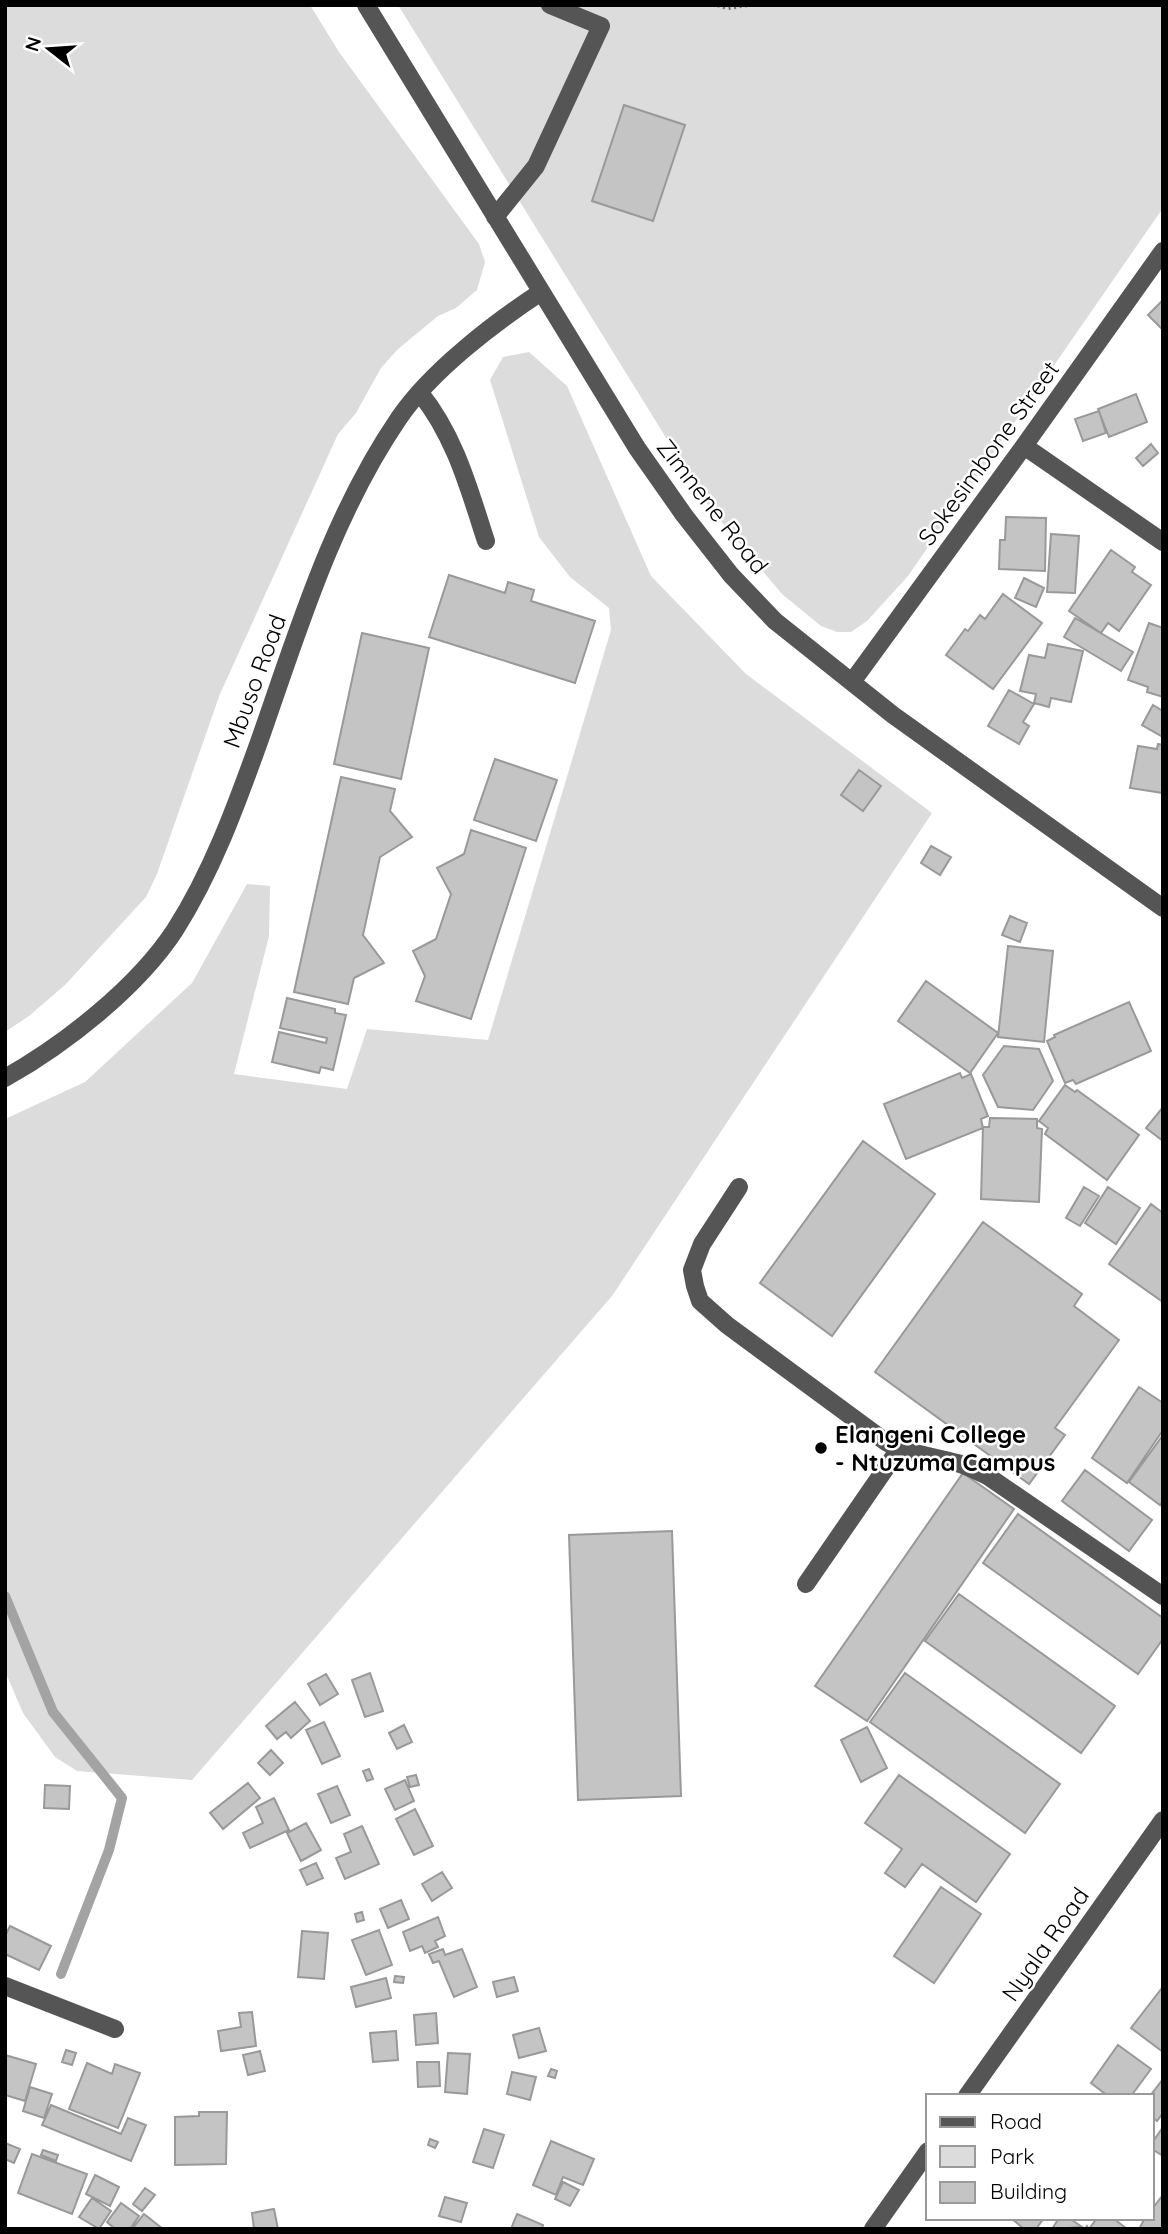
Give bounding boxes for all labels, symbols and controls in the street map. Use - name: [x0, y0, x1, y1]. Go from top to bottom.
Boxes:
- north arrow: [14, 14, 84, 84]
- text: N: [19, 34, 46, 54]
- street label: Sokesimbone Street: [911, 355, 1065, 551]
- street label: Zimnene Road: [651, 432, 775, 580]
- street label: Mbuso Road: [216, 610, 292, 752]
- place label: Elangeni College - Ntuzuma Campus: [835, 1419, 1055, 1477]
- marker: Elangeni College - Ntuzuma Campus: [813, 1440, 829, 1456]
- street label: Nyala Road: [995, 1881, 1095, 2007]
- legend: [926, 2094, 1154, 2220]
- text: Road: [990, 2108, 1042, 2134]
- text: Park: [990, 2143, 1034, 2169]
- text: Building: [990, 2178, 1067, 2204]

